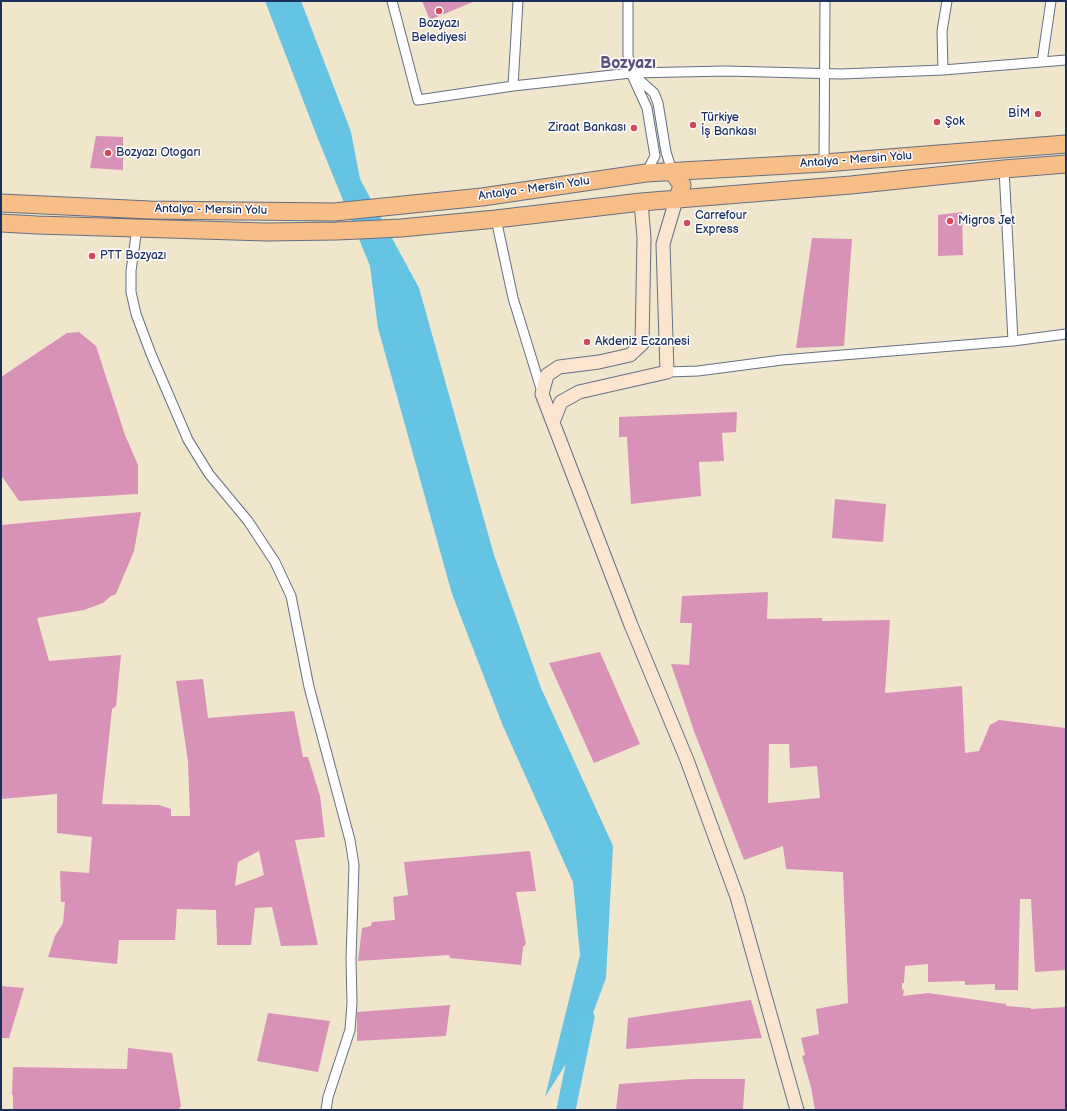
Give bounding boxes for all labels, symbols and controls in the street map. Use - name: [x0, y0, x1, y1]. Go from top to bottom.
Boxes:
- marker: Bozyazı Belediyesi: [434, 6, 444, 16]
- place label: Bozyazı Belediyesi: [411, 17, 467, 45]
- district label: Bozyazı: [600, 54, 656, 74]
- place label: BİM: [1008, 107, 1030, 121]
- marker: BİM: [1033, 109, 1043, 119]
- place label: Türkiye İş Bankası: [701, 111, 757, 139]
- place label: Şok: [945, 115, 965, 129]
- marker: Şok: [932, 117, 942, 127]
- marker: Türkiye İş Bankası: [688, 120, 698, 130]
- place label: Ziraat Bankası: [548, 121, 626, 135]
- marker: Ziraat Bankası: [629, 123, 639, 133]
- place label: Bozyazı Otogarı: [116, 146, 201, 160]
- marker: Bozyazı Otogarı: [103, 148, 113, 158]
- street label: Antalya - Mersin Yolu: [799, 149, 913, 171]
- street label: Antalya - Mersin Yolu: [477, 174, 591, 204]
- street label: Antalya - Mersin Yolu: [155, 202, 267, 218]
- place label: Carrefour Express: [695, 209, 747, 237]
- place label: Migros Jet: [958, 214, 1015, 228]
- marker: Migros Jet: [945, 216, 955, 226]
- marker: Carrefour Express: [682, 218, 692, 228]
- place label: PTT Bozyazı: [100, 249, 166, 263]
- marker: PTT Bozyazı: [87, 251, 97, 261]
- place label: Akdeniz Eczanesi: [595, 335, 690, 349]
- marker: Akdeniz Eczanesi: [582, 337, 592, 347]

